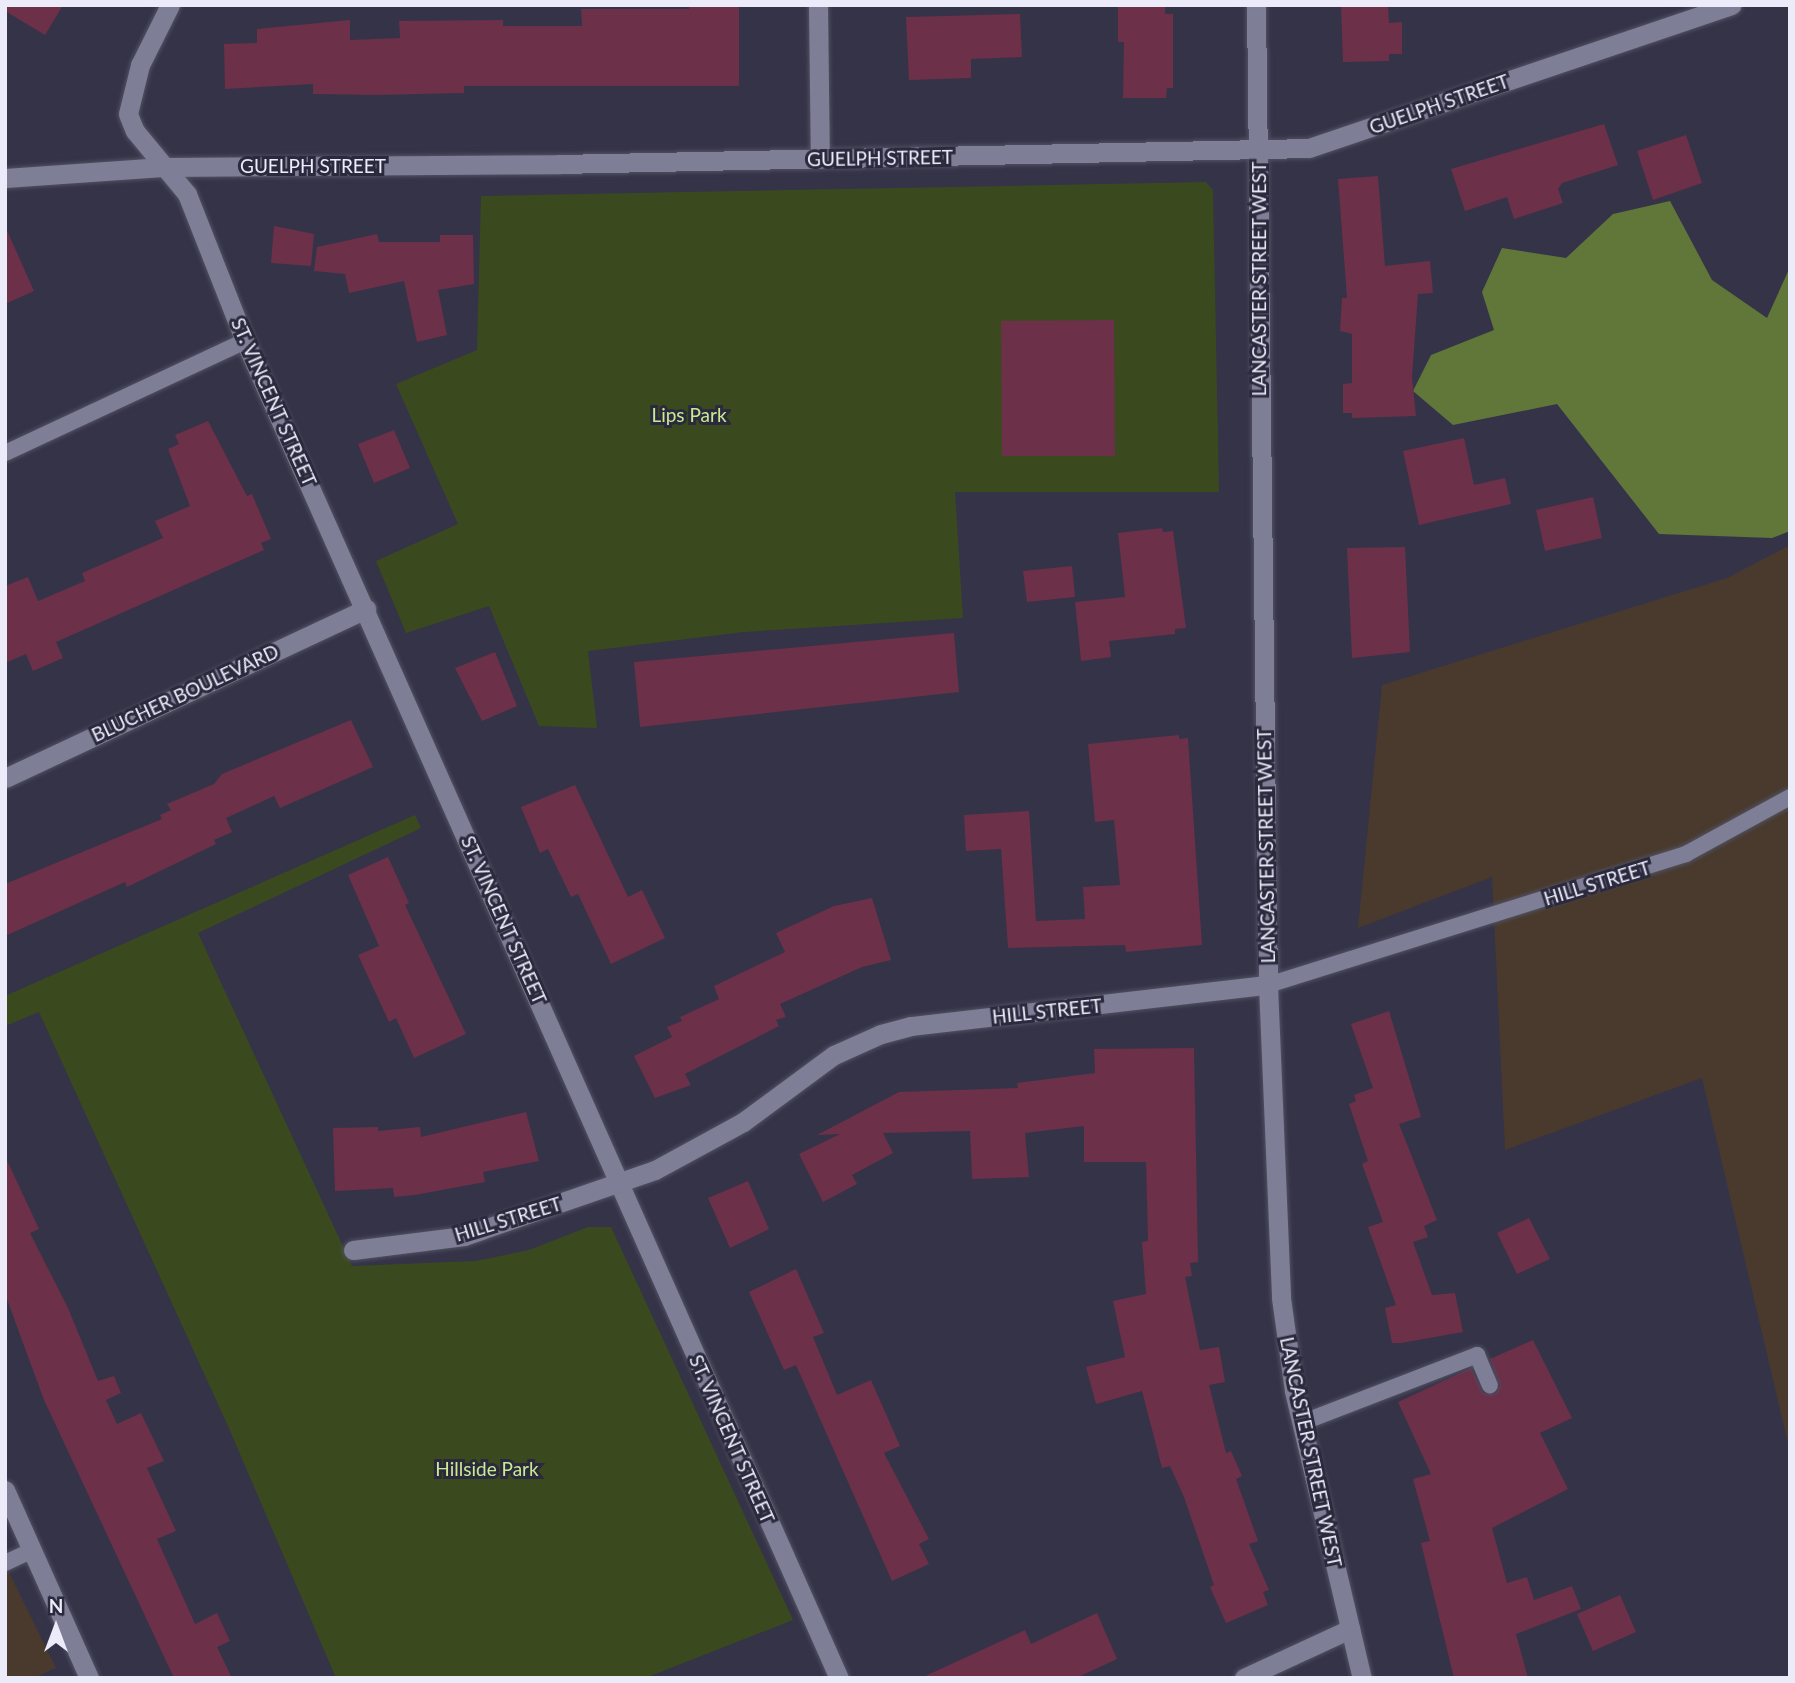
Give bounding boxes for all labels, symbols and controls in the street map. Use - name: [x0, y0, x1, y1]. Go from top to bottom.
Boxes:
- street label: GUELPH STREET: [1366, 69, 1512, 139]
- street label: GUELPH STREET: [807, 145, 953, 171]
- street label: GUELPH STREET: [240, 155, 386, 177]
- street label: LANCASTER STREET WEST: [1248, 161, 1270, 397]
- street label: ST. VINCENT STREET: [226, 314, 322, 490]
- park label: Lips Park: [651, 404, 727, 426]
- street label: BLUCHER BOULEVARD: [88, 640, 282, 746]
- street label: LANCASTER STREET WEST: [1253, 728, 1279, 964]
- street label: ST. VINCENT STREET: [456, 832, 552, 1008]
- street label: HILL STREET: [1541, 856, 1653, 910]
- street label: HILL STREET: [991, 994, 1103, 1028]
- street label: HILL STREET: [452, 1192, 564, 1246]
- street label: LANCASTER STREET WEST: [1275, 1334, 1347, 1570]
- street label: ST. VINCENT STREET: [684, 1351, 780, 1527]
- park label: Hillside Park: [435, 1458, 539, 1480]
- north arrow: [21, 1592, 91, 1662]
- text: N: [49, 1594, 63, 1617]

